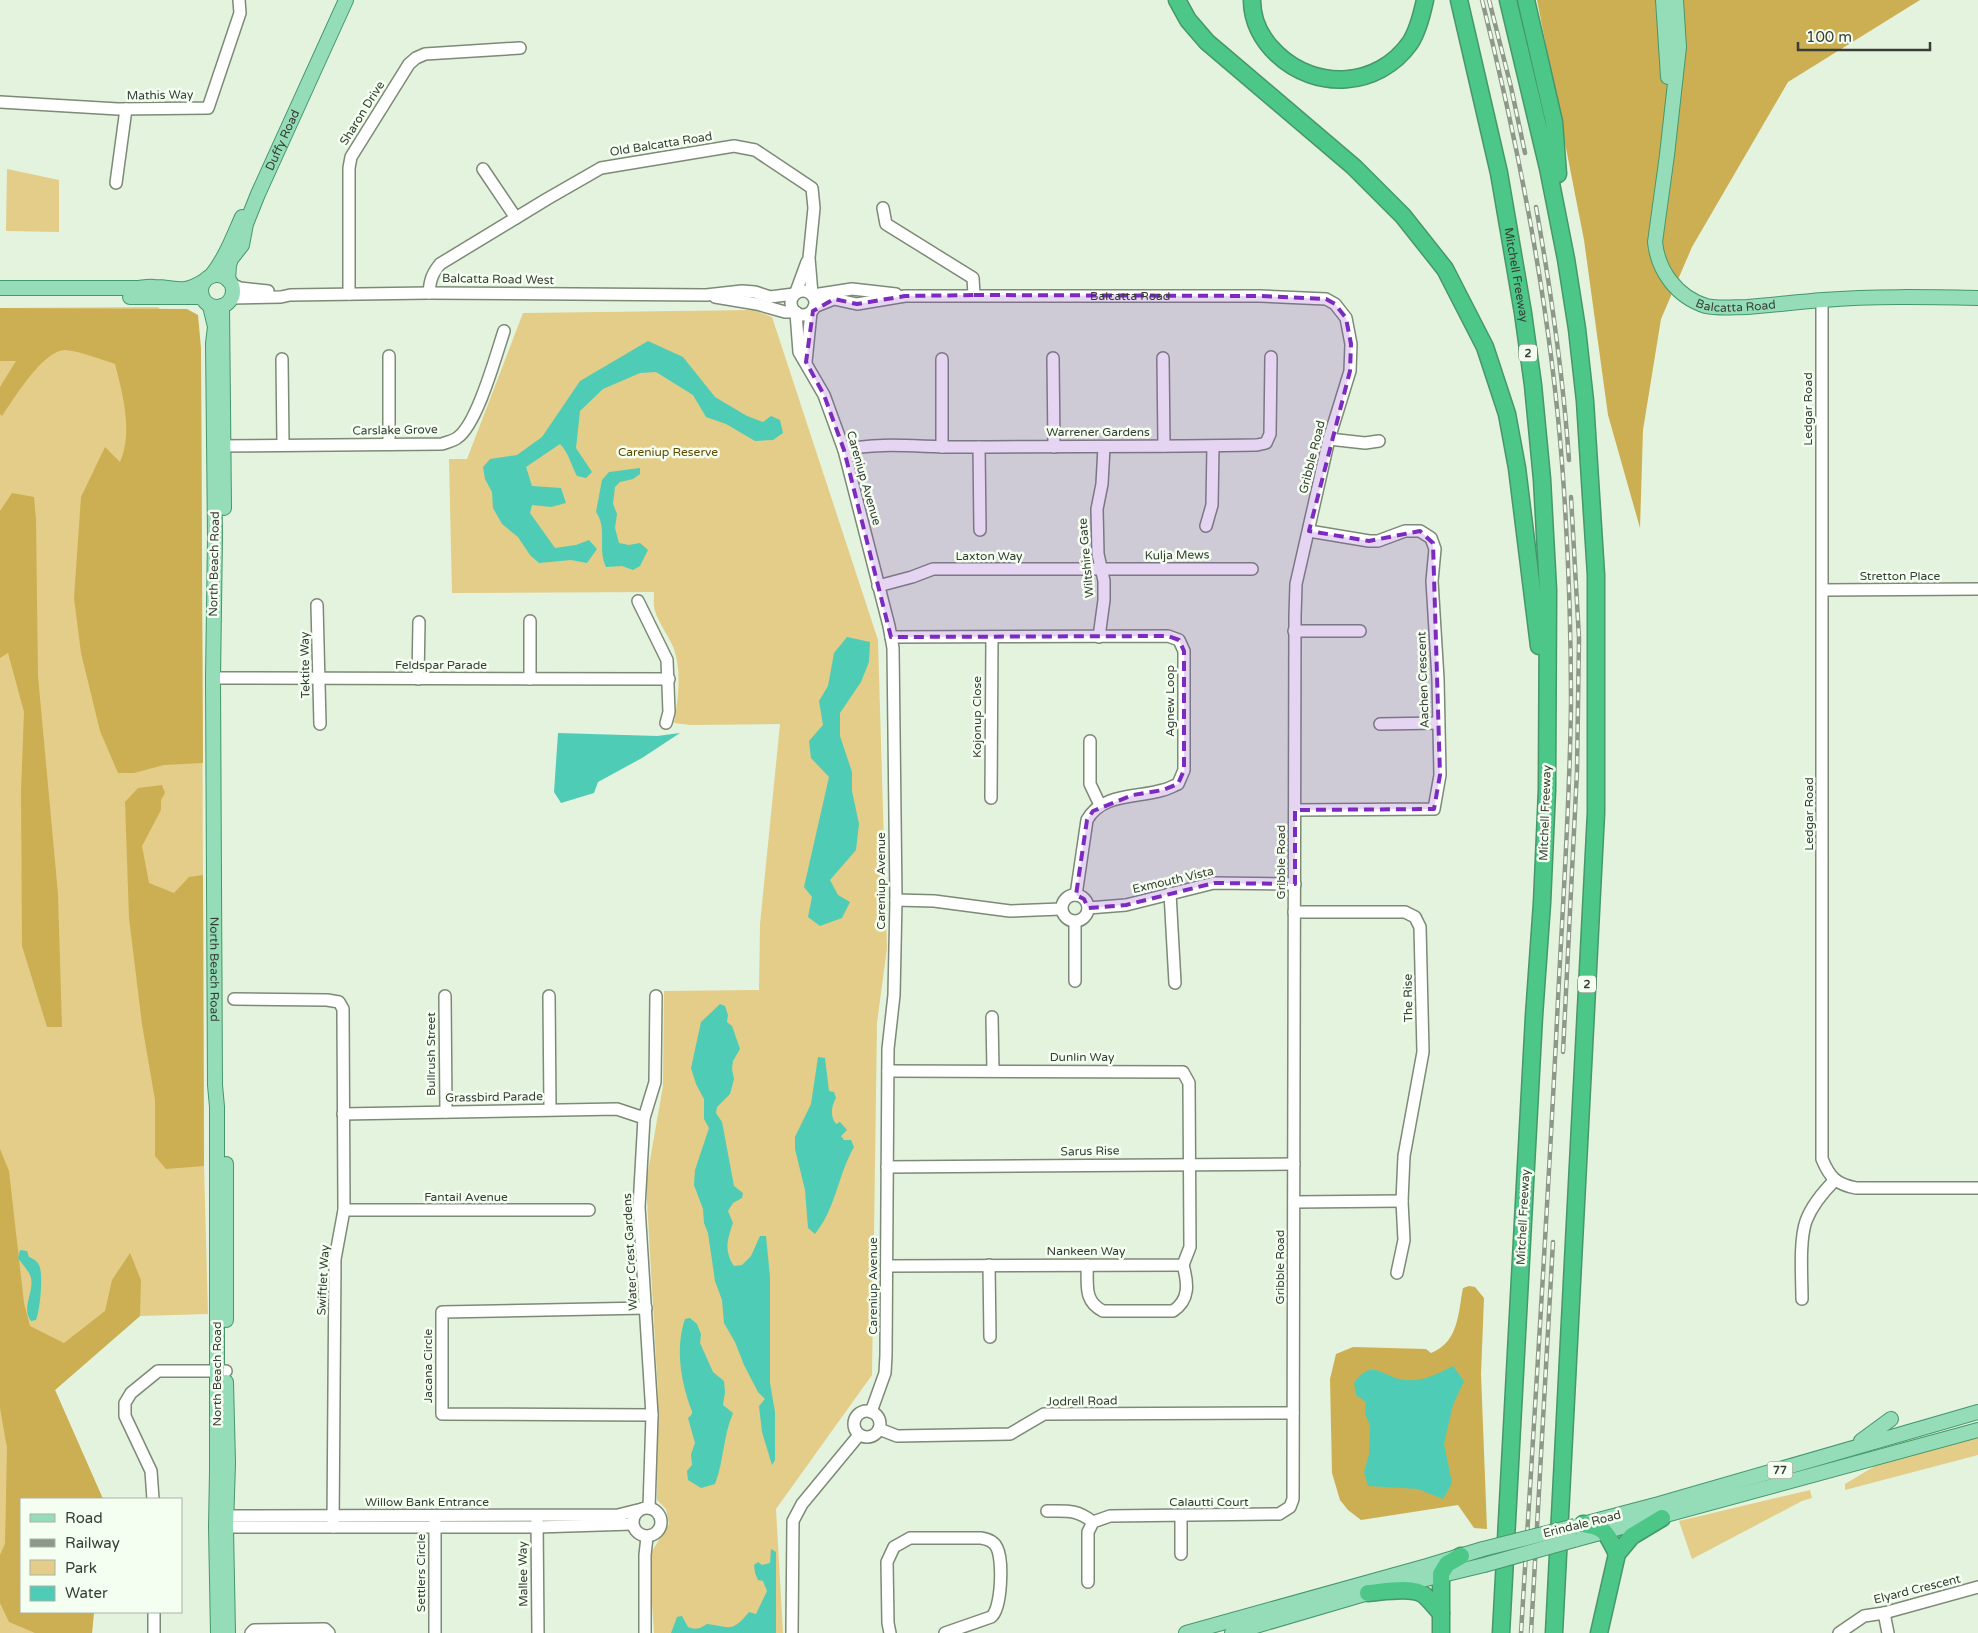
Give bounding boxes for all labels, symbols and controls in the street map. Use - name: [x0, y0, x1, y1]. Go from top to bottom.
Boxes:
- scale bar: [1798, 20, 1930, 52]
- text: 100 m: [1806, 28, 1852, 46]
- street label: Sharon Drive: [337, 78, 387, 148]
- street label: Mathis Way: [127, 87, 194, 103]
- street label: Duffy Road: [263, 108, 302, 173]
- street label: Old Balcatta Road: [609, 129, 713, 159]
- street label: Mitchell Freeway: [1501, 226, 1531, 324]
- street label: Balcatta Road West: [442, 271, 555, 287]
- street label: Balcatta Road: [1090, 289, 1170, 303]
- street label: Balcatta Road: [1694, 296, 1776, 315]
- road number: 2: [1519, 344, 1537, 362]
- street label: Ledgar Road: [1801, 372, 1815, 446]
- street label: Gribble Road: [1296, 419, 1328, 495]
- street label: Carslake Grove: [352, 422, 438, 438]
- street label: Warrener Gardens: [1046, 425, 1150, 439]
- street label: Careniup Avenue: [844, 429, 884, 527]
- park label: Careniup Reserve: [618, 445, 718, 459]
- street label: North Beach Road: [206, 511, 222, 617]
- street label: Wiltshire Gate: [1076, 517, 1096, 598]
- street label: Kulja Mews: [1145, 547, 1210, 563]
- street label: Laxton Way: [955, 549, 1023, 563]
- street label: Stretton Place: [1860, 569, 1941, 583]
- street label: Tektite Way: [297, 631, 313, 698]
- street label: Aachen Crescent: [1414, 631, 1432, 729]
- street label: Feldspar Parade: [395, 658, 487, 672]
- street label: Agnew Loop: [1163, 665, 1177, 737]
- street label: Kojonup Close: [970, 676, 984, 758]
- street label: Mitchell Freeway: [1536, 764, 1554, 861]
- street label: Ledgar Road: [1802, 777, 1816, 851]
- street label: Gribble Road: [1274, 825, 1288, 899]
- street label: Careniup Avenue: [874, 832, 888, 930]
- street label: Exmouth Vista: [1131, 864, 1215, 896]
- street label: North Beach Road: [207, 917, 222, 1022]
- street label: The Rise: [1401, 973, 1415, 1022]
- road number: 2: [1578, 976, 1596, 992]
- street label: Bullrush Street: [424, 1012, 438, 1096]
- street label: Dunlin Way: [1050, 1050, 1115, 1064]
- street label: Grassbird Parade: [445, 1089, 543, 1105]
- street label: Sarus Rise: [1060, 1143, 1120, 1159]
- street label: Mitchell Freeway: [1513, 1168, 1533, 1265]
- street label: Fantail Avenue: [424, 1190, 508, 1204]
- street label: Water Crest Gardens: [620, 1193, 640, 1311]
- street label: Gribble Road: [1273, 1230, 1287, 1304]
- street label: Careniup Avenue: [866, 1237, 880, 1335]
- street label: Swiftlet Way: [314, 1244, 332, 1316]
- street label: Nankeen Way: [1047, 1244, 1126, 1258]
- street label: North Beach Road: [210, 1321, 224, 1427]
- street label: Jacana Circle: [421, 1329, 435, 1403]
- street label: Jodrell Road: [1046, 1393, 1118, 1409]
- road number: 77: [1768, 1462, 1792, 1478]
- street label: Willow Bank Entrance: [365, 1495, 489, 1509]
- street label: Calautti Court: [1169, 1495, 1249, 1509]
- legend: [20, 1498, 182, 1613]
- street label: Erindale Road: [1542, 1508, 1622, 1540]
- text: Road: [65, 1509, 103, 1527]
- text: Railway: [65, 1534, 120, 1552]
- street label: Settlers Circle: [414, 1534, 428, 1612]
- street label: Mallee Way: [515, 1540, 531, 1607]
- text: Park: [65, 1559, 97, 1577]
- street label: Elyard Crescent: [1872, 1571, 1962, 1607]
- text: Water: [65, 1584, 108, 1602]

